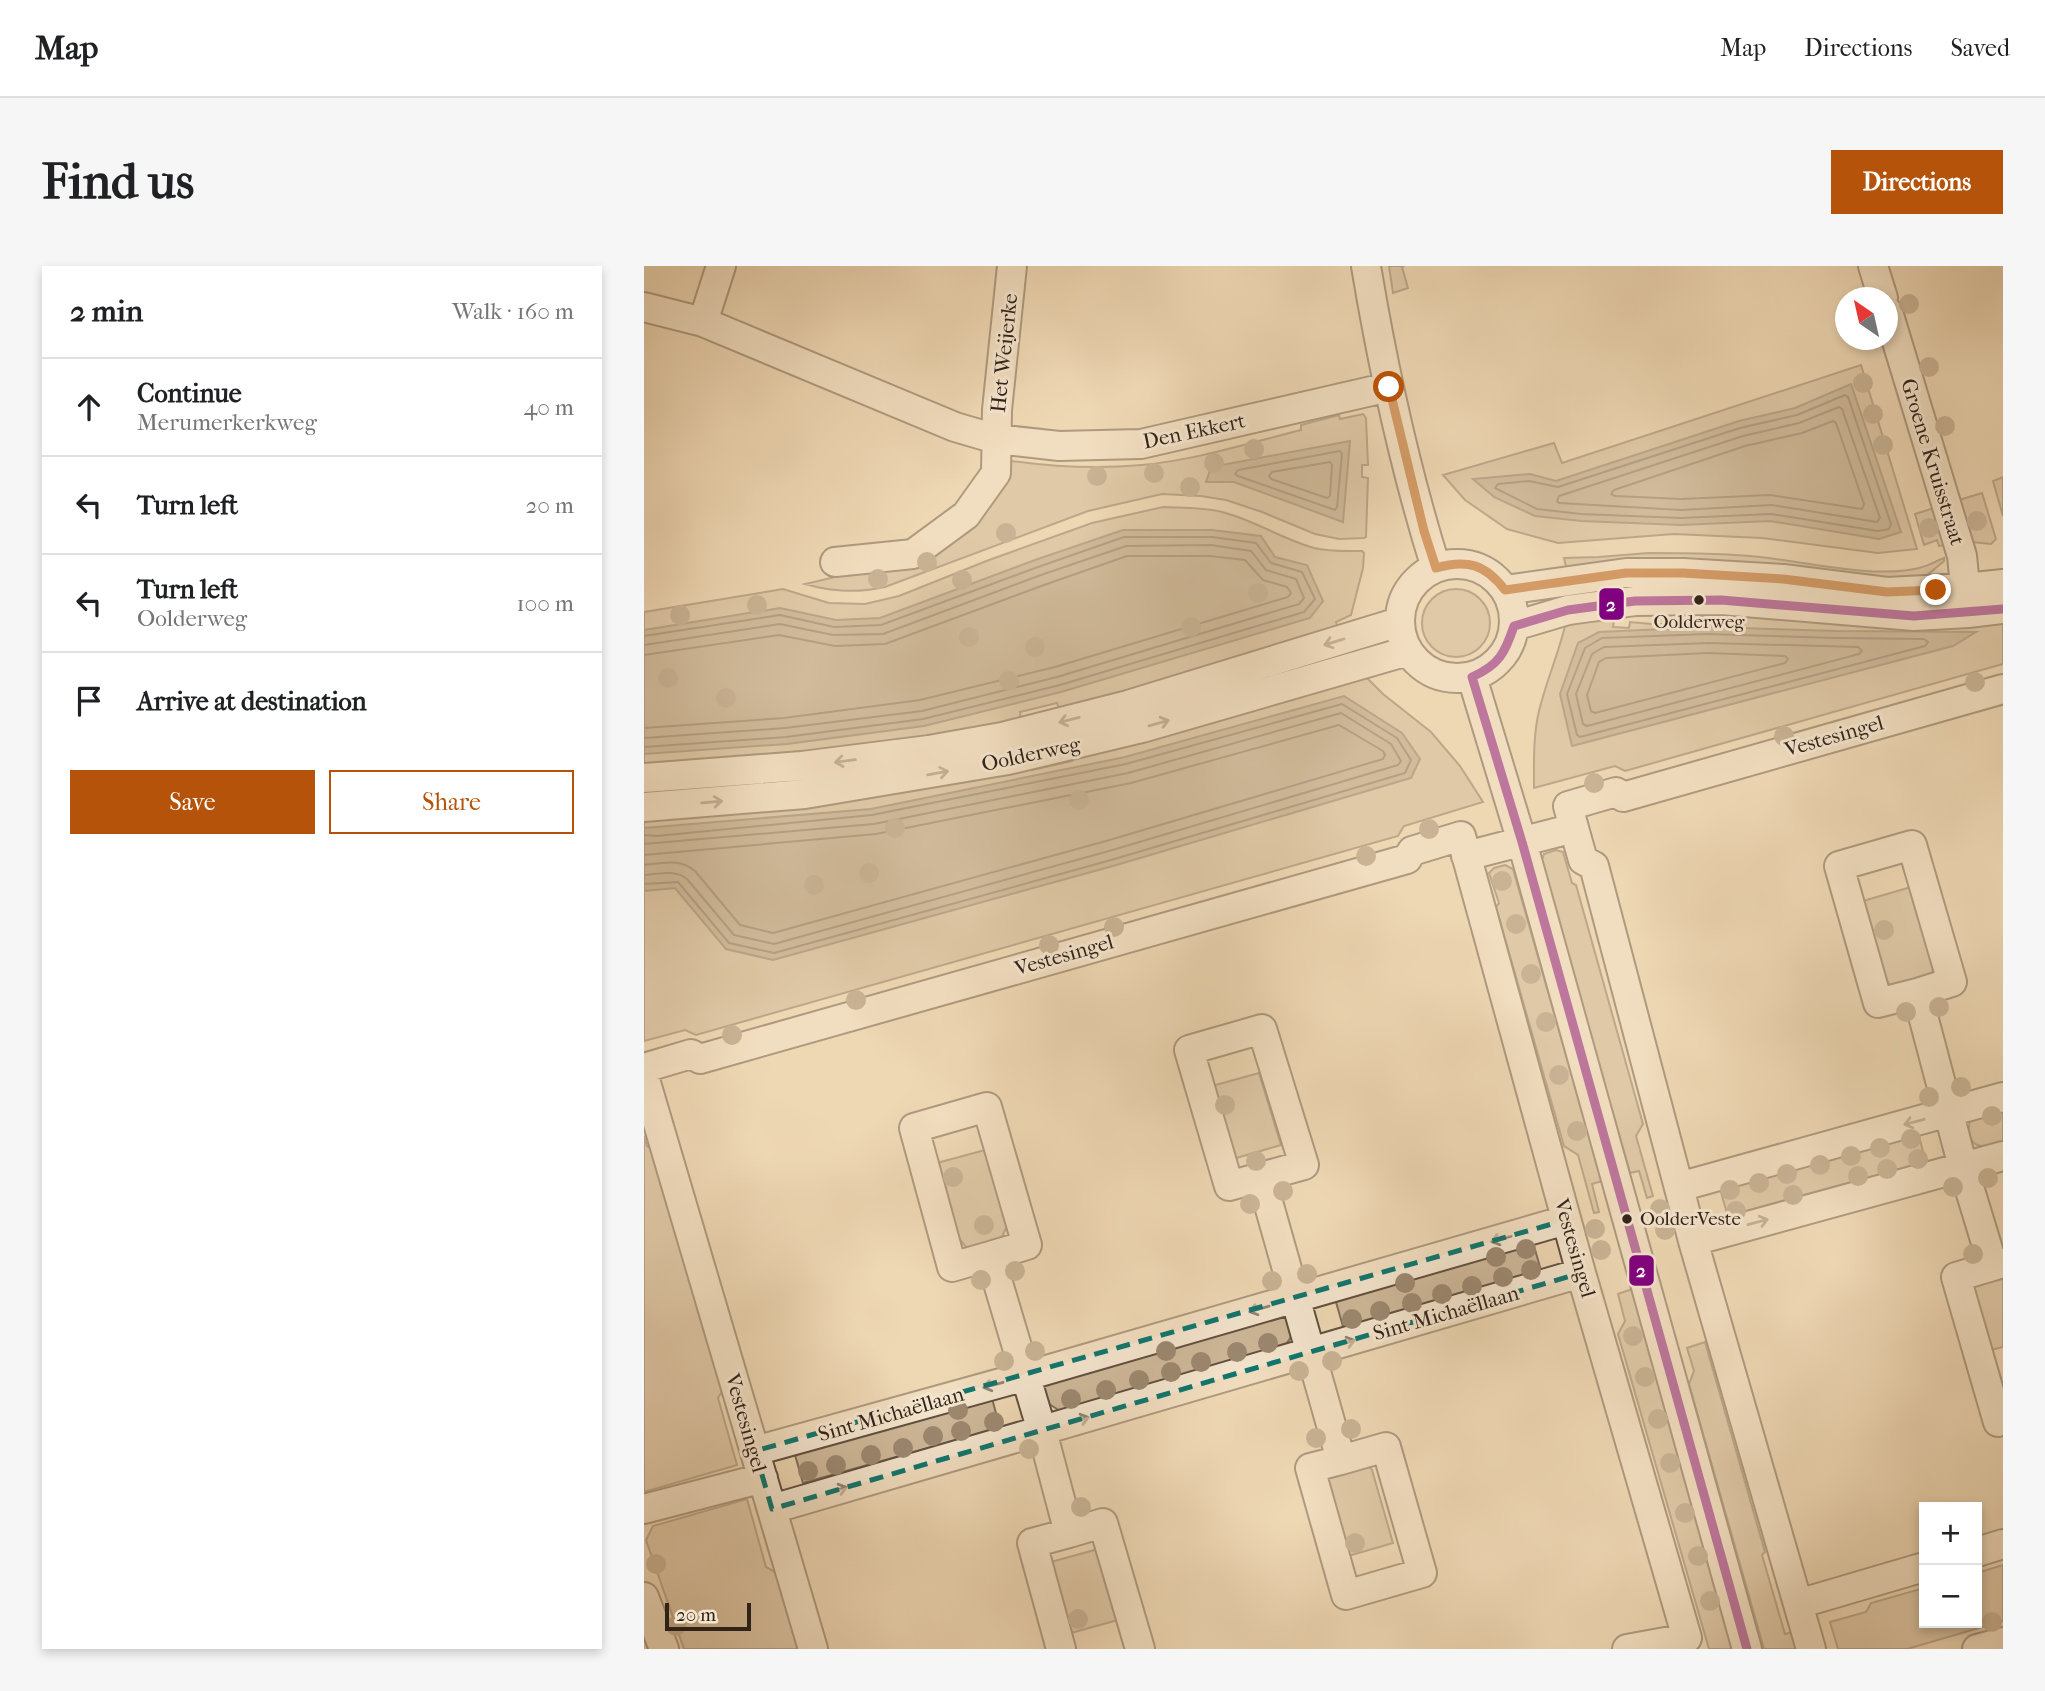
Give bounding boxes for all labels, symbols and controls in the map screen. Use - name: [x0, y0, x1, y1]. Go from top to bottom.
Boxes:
- text: Map: [35, 29, 98, 68]
- text: Map: [1720, 34, 1766, 62]
- text: Directions: [1804, 34, 1912, 62]
- text: Saved: [1950, 34, 2010, 62]
- button: Directions: [1831, 150, 2003, 214]
- text: Find us: [42, 153, 194, 211]
- north arrow: [1835, 287, 1898, 350]
- street label: Het Weijerke: [986, 292, 1022, 414]
- text: 2 min: [70, 294, 143, 329]
- text: Walk · 160 m: [452, 298, 574, 325]
- route start: [1373, 371, 1404, 402]
- street label: Groene Kruisstraat: [1896, 376, 1970, 549]
- text: Continue: [137, 378, 242, 409]
- icon: ahead: [70, 388, 108, 426]
- text: 40 m: [524, 394, 574, 421]
- street label: Den Ekkert: [1141, 408, 1248, 454]
- text: Merumerkerkweg: [137, 409, 317, 436]
- icon: left: [70, 486, 108, 524]
- text: Turn left: [137, 490, 238, 521]
- text: 20 m: [525, 492, 574, 519]
- text: Turn left: [137, 574, 238, 605]
- route end: [1920, 574, 1951, 605]
- icon: left: [70, 584, 108, 622]
- line badge: 2: [1598, 587, 1625, 621]
- text: 100 m: [516, 590, 574, 617]
- marker: Oolderweg: [1692, 593, 1706, 607]
- text: 2: [1606, 594, 1616, 616]
- text: Oolderweg: [137, 605, 247, 632]
- place label: Oolderweg: [1654, 611, 1745, 633]
- one-way arrow: [1324, 637, 1346, 650]
- icon: arrive: [70, 682, 108, 720]
- text: Arrive at destination: [137, 686, 367, 717]
- street label: Vestesingel: [1781, 710, 1886, 762]
- one-way arrow: [1058, 714, 1081, 727]
- one-way arrow: [1148, 716, 1170, 729]
- street label: Oolderweg: [979, 732, 1083, 776]
- one-way arrow: [835, 754, 857, 767]
- one-way arrow: [926, 766, 948, 779]
- button: Save: [70, 770, 315, 834]
- button: Share: [329, 770, 574, 834]
- one-way arrow: [700, 795, 723, 808]
- street label: Vestesingel: [1011, 929, 1116, 981]
- one-way arrow: [1903, 1116, 1925, 1129]
- street label: Vestesingel: [1549, 1195, 1601, 1300]
- place label: OolderVeste: [1640, 1208, 1741, 1230]
- marker: OolderVeste: [1620, 1212, 1634, 1226]
- one-way arrow: [1746, 1215, 1769, 1228]
- one-way arrow: [1490, 1234, 1512, 1247]
- line badge: 2: [1628, 1254, 1655, 1287]
- text: 2: [1636, 1260, 1646, 1282]
- street label: Sint Michaëllaan: [1370, 1281, 1522, 1345]
- one-way arrow: [1248, 1304, 1270, 1317]
- one-way arrow: [1334, 1336, 1356, 1349]
- street label: Vestesingel: [720, 1370, 772, 1475]
- one-way arrow: [982, 1380, 1004, 1393]
- street label: Sint Michaëllaan: [815, 1382, 967, 1446]
- one-way arrow: [1068, 1413, 1090, 1426]
- one-way arrow: [826, 1483, 848, 1496]
- map controls: [1919, 1502, 1982, 1628]
- button: +: [1919, 1502, 1982, 1565]
- button: −: [1919, 1565, 1982, 1628]
- scale bar: [665, 1600, 751, 1632]
- text: 20 m: [676, 1604, 716, 1626]

